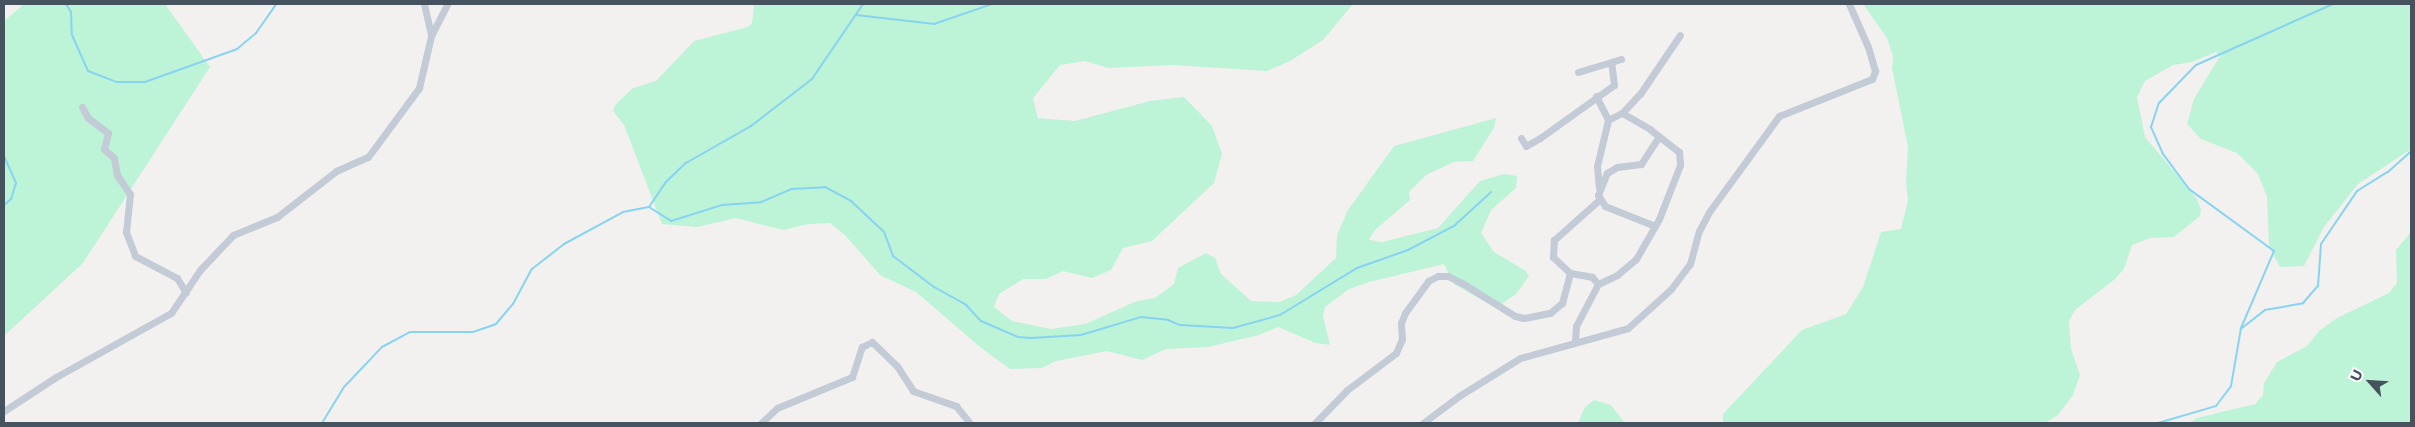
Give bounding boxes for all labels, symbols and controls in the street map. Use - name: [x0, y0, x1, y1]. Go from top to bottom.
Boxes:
- north arrow: [2345, 357, 2395, 407]
- text: U: [2346, 367, 2367, 384]

